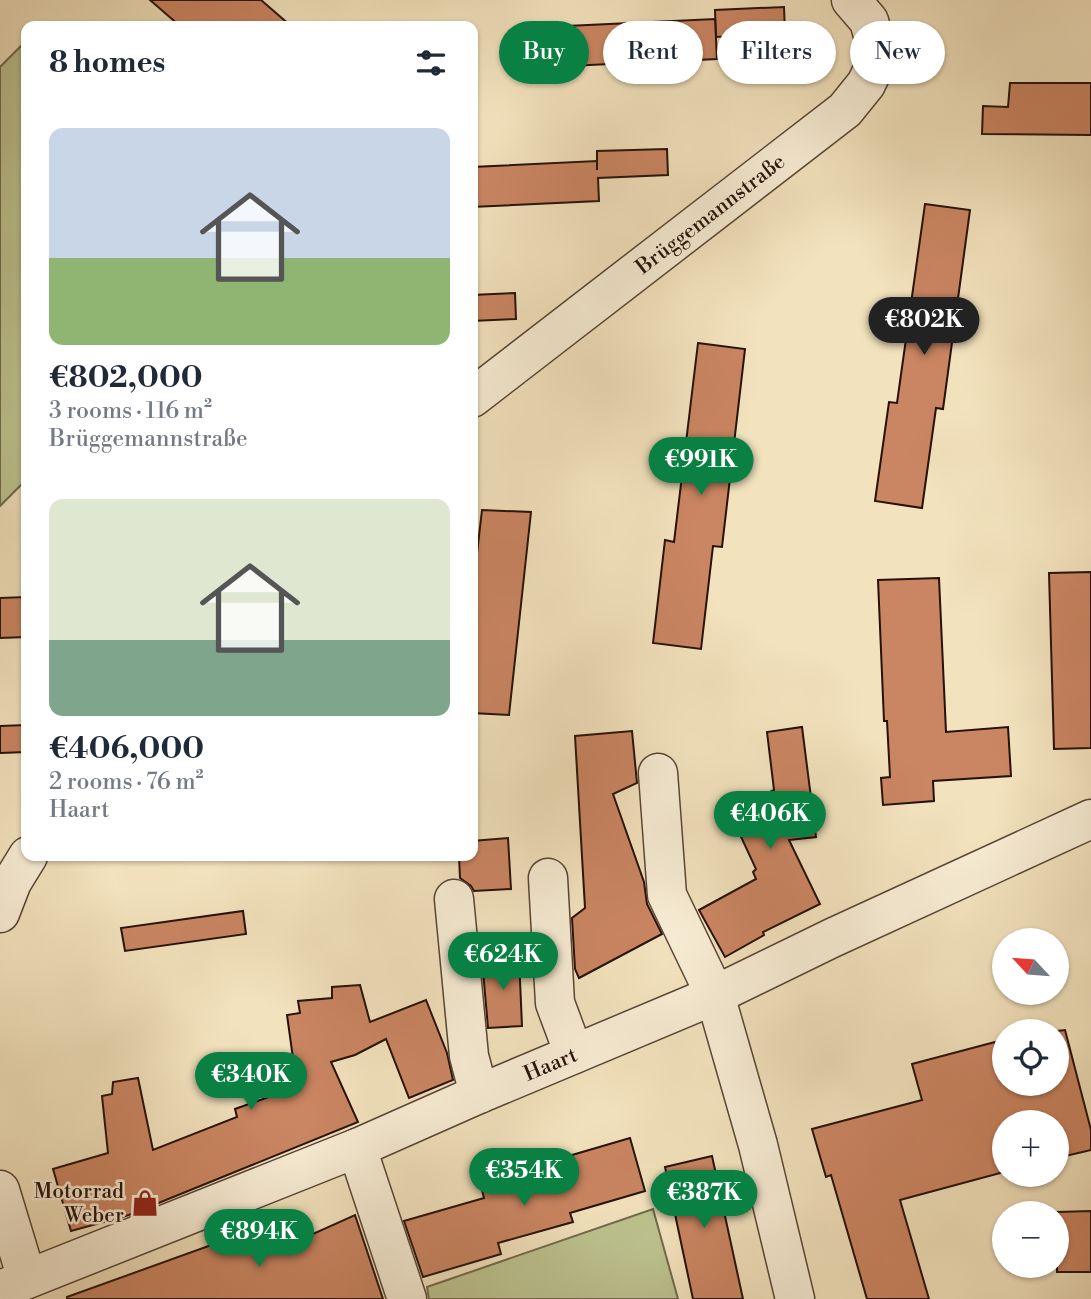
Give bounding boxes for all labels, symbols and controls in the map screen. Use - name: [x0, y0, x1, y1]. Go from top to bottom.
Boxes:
- chip: Buy: [499, 21, 589, 84]
- chip: Rent: [603, 21, 703, 84]
- chip: Filters: [717, 21, 836, 84]
- chip: New: [850, 21, 945, 84]
- text: 8 homes: [49, 44, 165, 82]
- icon: filters: [412, 44, 450, 82]
- street label: Brüggemannstraße: [630, 149, 791, 281]
- icon: home: [187, 174, 313, 300]
- pin: €802K: [875, 298, 973, 357]
- text: €802K: [884, 306, 964, 334]
- text: €802,000: [49, 359, 203, 397]
- text: 3 rooms · 116 m²: [49, 397, 212, 425]
- text: Brüggemannstraße: [49, 425, 248, 453]
- pin: €991K: [652, 438, 750, 497]
- text: €991K: [665, 446, 737, 474]
- icon: home: [187, 545, 313, 671]
- text: €406,000: [49, 730, 204, 768]
- text: 2 rooms · 76 m²: [49, 768, 204, 796]
- pin: €406K: [721, 792, 819, 851]
- text: Haart: [49, 796, 109, 824]
- text: €406K: [730, 800, 810, 828]
- north arrow: [992, 928, 1069, 1004]
- map controls: [992, 928, 1069, 1278]
- pin: €624K: [454, 932, 552, 992]
- text: €624K: [464, 941, 542, 969]
- button: locate: [992, 1019, 1069, 1096]
- street label: Haart: [520, 1042, 582, 1088]
- pin: €340K: [202, 1052, 300, 1112]
- text: €340K: [211, 1061, 291, 1089]
- button: +: [992, 1110, 1069, 1187]
- pin: €354K: [475, 1148, 573, 1208]
- text: €354K: [485, 1157, 563, 1185]
- pin: €387K: [655, 1170, 753, 1230]
- place label: Motorrad Weber: [34, 1179, 124, 1229]
- text: €387K: [666, 1179, 742, 1207]
- shop icon: Motorrad Weber: [130, 1188, 160, 1218]
- button: −: [992, 1201, 1069, 1278]
- pin: €894K: [210, 1210, 308, 1269]
- text: €894K: [220, 1218, 298, 1246]

